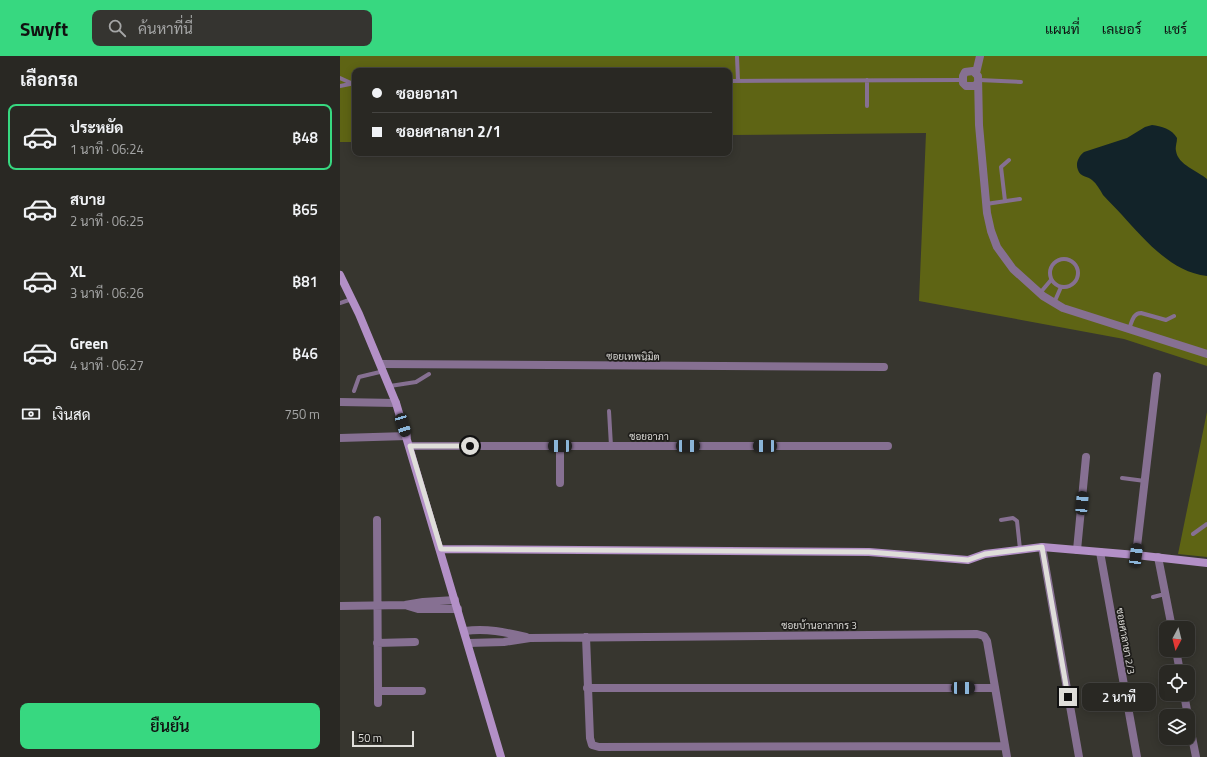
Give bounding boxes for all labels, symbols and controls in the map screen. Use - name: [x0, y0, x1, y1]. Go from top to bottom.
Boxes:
- search box: [92, 10, 372, 46]
- text: Swyft: [20, 14, 68, 43]
- icon: search: [106, 17, 128, 39]
- text: ค้นหาที่นี่: [138, 17, 193, 40]
- text: แผนที่: [1045, 18, 1080, 39]
- text: เลเยอร์: [1102, 18, 1142, 39]
- text: แชร์: [1164, 18, 1187, 39]
- text: เลือกรถ: [20, 66, 78, 93]
- text: ซอยอาภา: [396, 82, 458, 105]
- text: ประหยัด: [70, 116, 123, 139]
- icon: car: [22, 119, 58, 155]
- text: ซอยศาลายา 2/1: [396, 120, 501, 143]
- text: ฿48: [292, 126, 318, 149]
- text: 1 นาที · 06:24: [70, 139, 144, 159]
- text: สบาย: [70, 188, 105, 211]
- icon: car: [22, 191, 58, 227]
- text: ฿65: [292, 198, 318, 221]
- text: 2 นาที · 06:25: [70, 211, 144, 231]
- text: XL: [70, 260, 86, 283]
- icon: car: [22, 263, 58, 299]
- text: ฿81: [292, 270, 318, 293]
- text: 3 นาที · 06:26: [70, 283, 144, 303]
- text: Green: [70, 332, 108, 355]
- icon: car: [22, 335, 58, 371]
- text: ฿46: [292, 342, 318, 365]
- street label: ซอยเทพนิมิต: [606, 349, 660, 364]
- text: 4 นาที · 06:27: [70, 355, 144, 375]
- icon: cash: [20, 403, 42, 425]
- text: เงินสด: [52, 403, 91, 426]
- text: 750 m: [284, 404, 320, 424]
- car: [394, 412, 412, 438]
- street label: ซอยอาภา: [629, 429, 669, 444]
- route start: [461, 437, 479, 455]
- car: [548, 440, 572, 452]
- car: [676, 440, 700, 452]
- car: [753, 440, 777, 452]
- car: [1075, 491, 1089, 515]
- car: [1129, 542, 1143, 568]
- street label: ซอยศาลายา 2/3: [1112, 607, 1139, 676]
- street label: ซอยบ้านอาภากร 3: [781, 618, 857, 633]
- north arrow: [1159, 621, 1195, 657]
- map controls: [1159, 621, 1195, 745]
- button: locate: [1159, 665, 1195, 701]
- car: [951, 682, 975, 694]
- callout: 2 นาที: [1082, 683, 1156, 711]
- text: 2 นาที: [1102, 687, 1136, 707]
- route end: [1059, 688, 1077, 706]
- button: ยืนยัน: [20, 703, 320, 749]
- button: layers: [1159, 709, 1195, 745]
- scale bar: [352, 729, 414, 748]
- text: 50 m: [358, 730, 382, 746]

